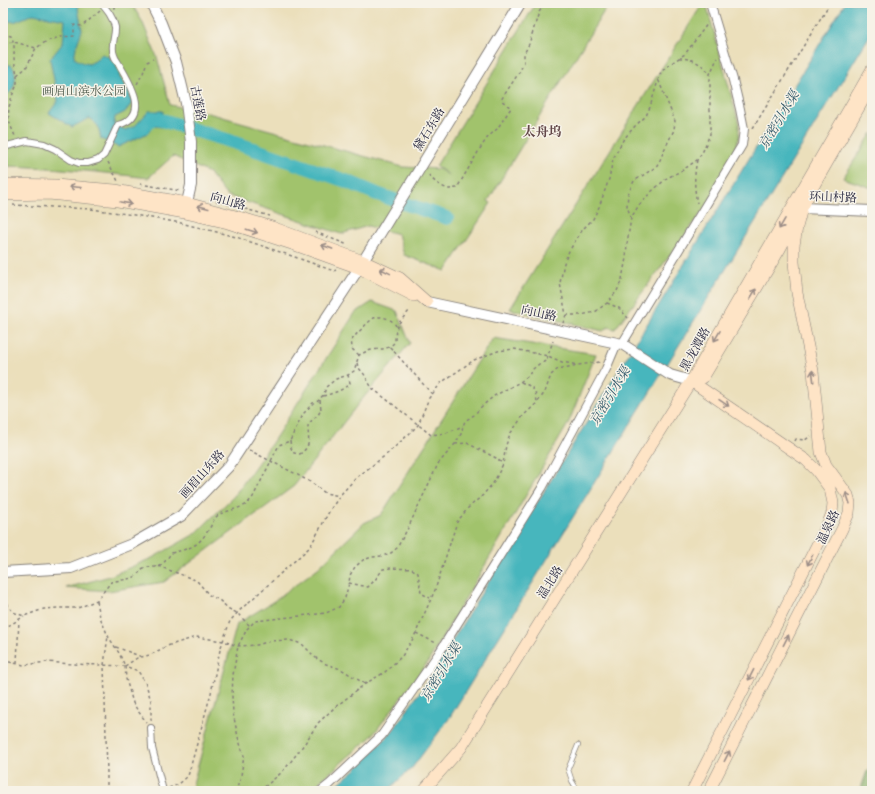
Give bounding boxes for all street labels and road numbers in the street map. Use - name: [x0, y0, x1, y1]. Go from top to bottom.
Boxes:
- street label: 古莲路: [187, 84, 209, 122]
- street label: 黛石东路: [410, 104, 448, 154]
- street label: 向山路: [208, 188, 248, 214]
- street label: 环山村路: [809, 188, 857, 206]
- street label: 向山路: [520, 301, 558, 325]
- street label: 黑龙潭路: [676, 324, 714, 374]
- street label: 画眉山东路: [176, 446, 228, 502]
- street label: 温泉路: [813, 507, 843, 547]
- street label: 温北路: [534, 562, 566, 602]

